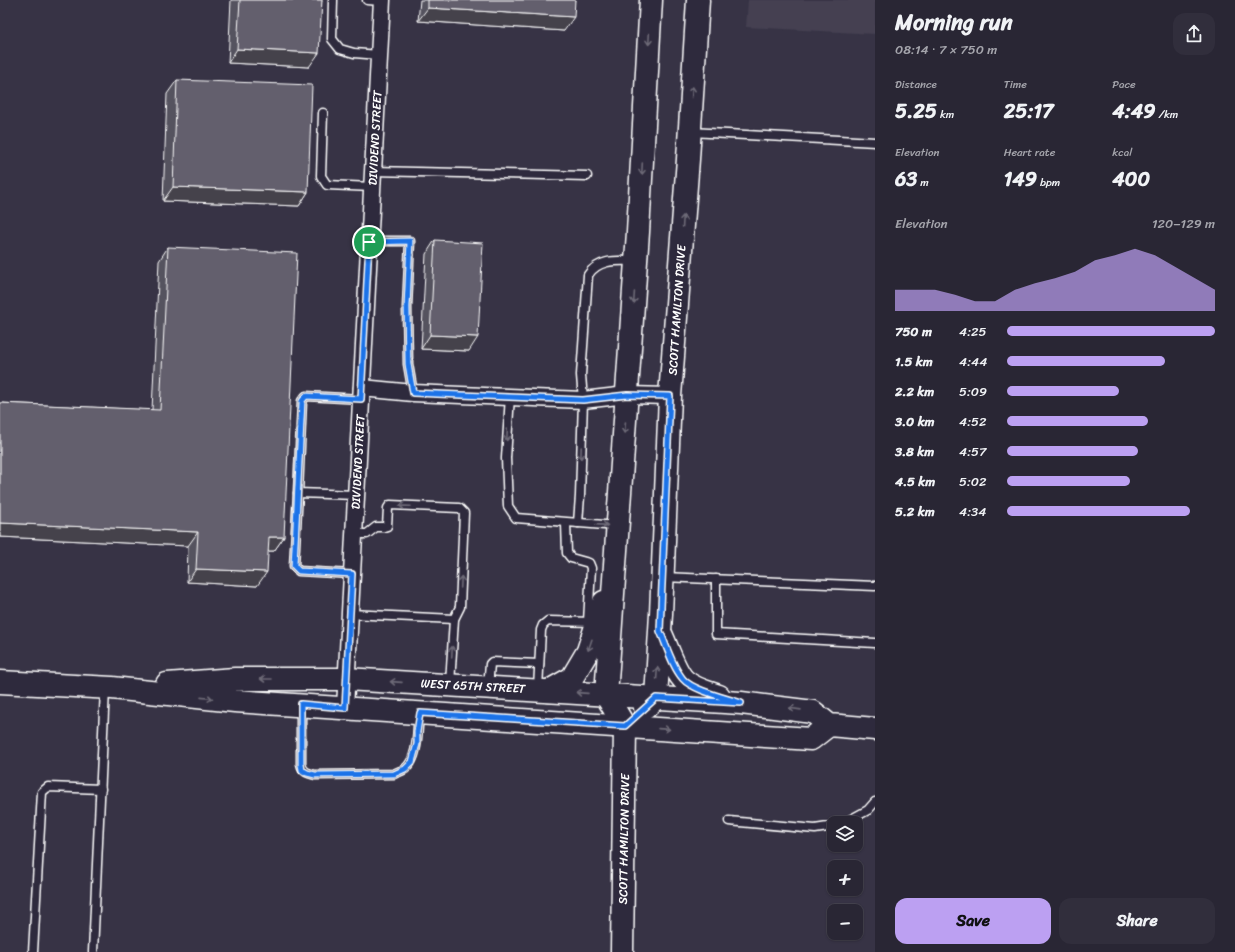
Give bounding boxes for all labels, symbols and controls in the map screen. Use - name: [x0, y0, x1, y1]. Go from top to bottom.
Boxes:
- text: Morning run: [895, 3, 1013, 42]
- button: share: [1173, 13, 1215, 55]
- one-way arrow: [646, 32, 653, 45]
- text: 08:14 · 7 × 750 m: [895, 38, 997, 61]
- text: Distance: [895, 75, 937, 94]
- text: Time: [1004, 75, 1027, 94]
- text: Pace: [1112, 75, 1136, 94]
- one-way arrow: [689, 86, 696, 99]
- street label: DIVIDEND STREET: [362, 89, 389, 186]
- text: 5.25: [895, 94, 937, 129]
- text: 25:17: [1004, 94, 1053, 129]
- text: 4:49: [1112, 94, 1156, 129]
- text: km: [937, 105, 954, 124]
- text: /km: [1156, 105, 1178, 124]
- text: Elevation: [895, 143, 940, 162]
- text: Heart rate: [1004, 143, 1055, 162]
- text: kcal: [1112, 143, 1132, 162]
- one-way arrow: [638, 162, 645, 175]
- text: 63: [895, 162, 917, 197]
- text: 149: [1004, 162, 1037, 197]
- text: 400: [1112, 162, 1150, 197]
- text: m: [917, 173, 929, 192]
- text: bpm: [1037, 173, 1060, 192]
- text: Elevation: [895, 212, 948, 235]
- text: 120–129 m: [1152, 212, 1215, 235]
- one-way arrow: [680, 215, 687, 228]
- pin: [352, 225, 386, 259]
- icon: arrive: [358, 231, 380, 253]
- street label: SCOTT HAMILTON DRIVE: [661, 243, 693, 376]
- one-way arrow: [630, 291, 637, 304]
- text: 750 m: [895, 320, 932, 343]
- text: 4:25: [959, 320, 987, 343]
- text: 1.5 km: [895, 350, 933, 373]
- text: 4:44: [959, 350, 987, 373]
- text: 2.2 km: [895, 380, 934, 403]
- text: 5:09: [959, 380, 987, 403]
- text: 3.0 km: [895, 410, 935, 433]
- text: 4:52: [959, 410, 987, 433]
- street label: DIVIDEND STREET: [345, 413, 372, 510]
- one-way arrow: [621, 421, 628, 434]
- one-way arrow: [504, 428, 511, 441]
- text: 3.8 km: [895, 440, 934, 463]
- text: 4:57: [959, 440, 986, 463]
- one-way arrow: [577, 446, 585, 459]
- text: 4.5 km: [895, 470, 935, 493]
- text: 5:02: [959, 470, 987, 493]
- text: 5.2 km: [895, 500, 935, 523]
- text: 4:34: [959, 500, 986, 523]
- one-way arrow: [399, 502, 412, 509]
- one-way arrow: [595, 522, 608, 529]
- one-way arrow: [457, 576, 464, 589]
- one-way arrow: [586, 639, 593, 652]
- one-way arrow: [449, 646, 456, 659]
- one-way arrow: [654, 667, 661, 680]
- street label: WEST 65TH STREET: [420, 672, 527, 700]
- one-way arrow: [260, 675, 273, 683]
- one-way arrow: [390, 678, 403, 685]
- one-way arrow: [576, 690, 589, 697]
- one-way arrow: [200, 694, 213, 702]
- one-way arrow: [789, 706, 802, 713]
- one-way arrow: [657, 726, 670, 733]
- street label: SCOTT HAMILTON DRIVE: [612, 772, 636, 905]
- map controls: [827, 816, 863, 940]
- button: layers: [827, 816, 863, 852]
- button: +: [827, 860, 863, 896]
- button: Save: [895, 898, 1051, 944]
- button: Share: [1059, 898, 1215, 944]
- button: −: [827, 904, 863, 940]

